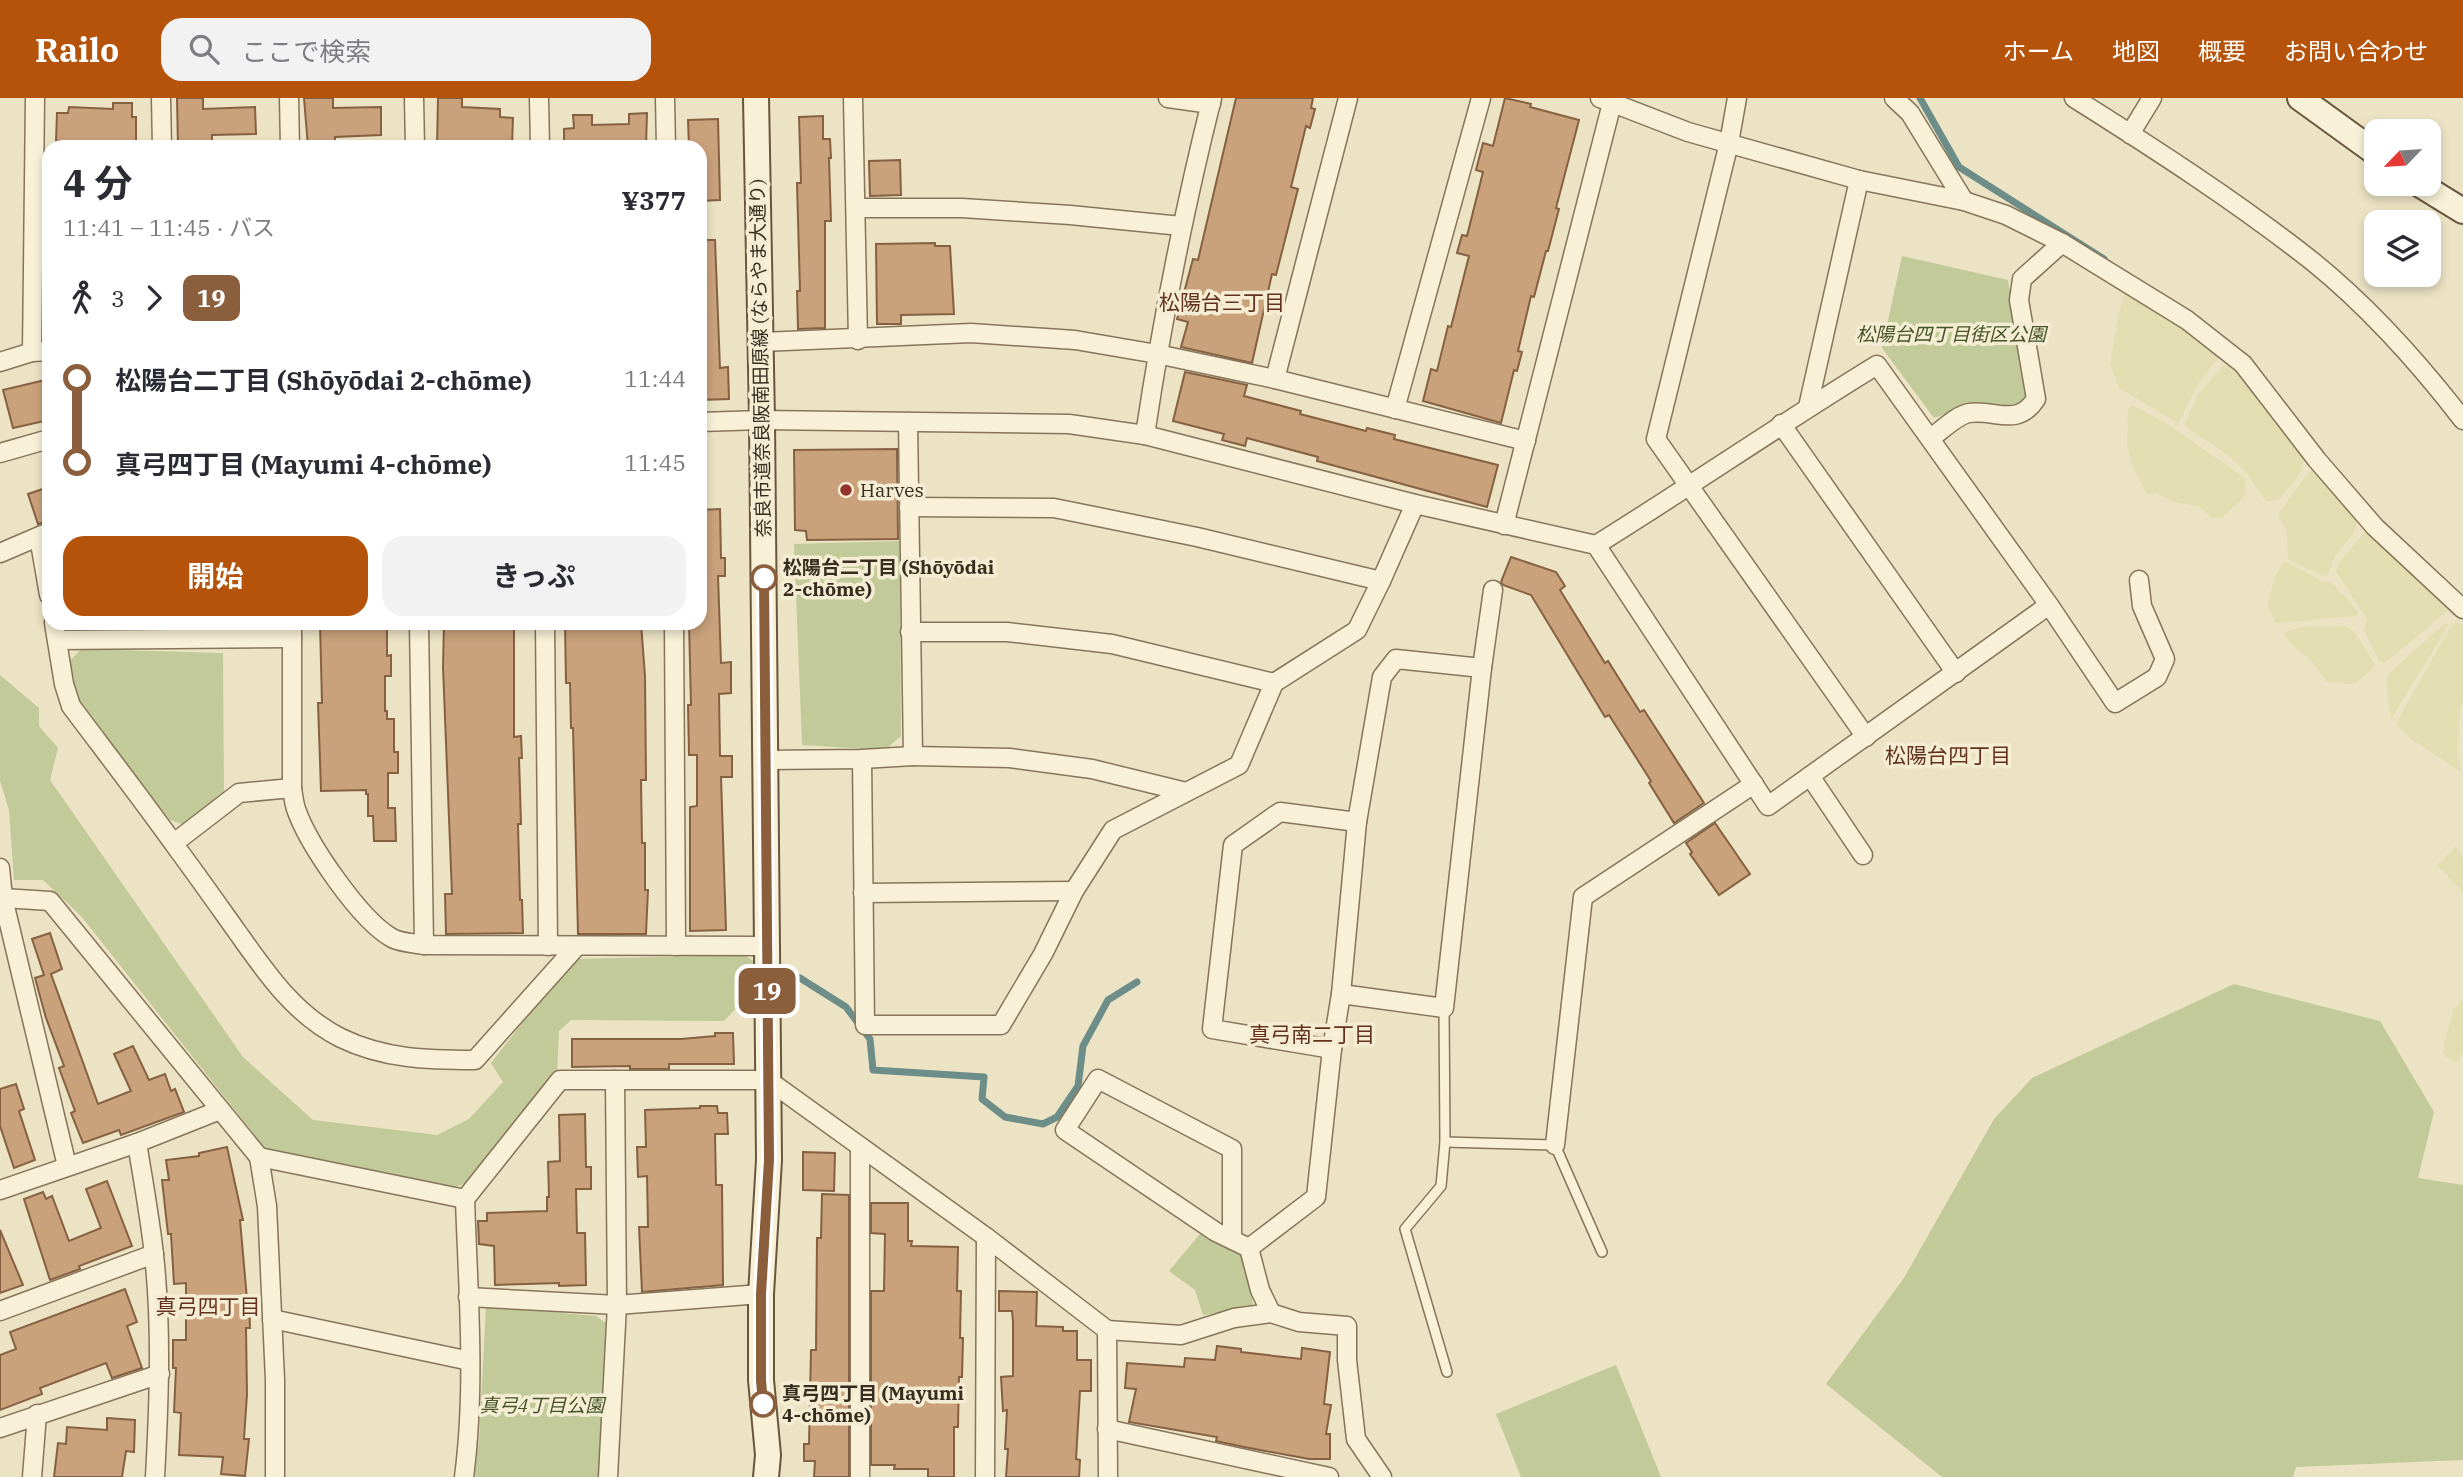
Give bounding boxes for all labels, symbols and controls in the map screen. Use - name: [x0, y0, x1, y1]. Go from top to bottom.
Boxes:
- search box: [161, 18, 651, 81]
- text: Railo: [35, 28, 119, 71]
- icon: search: [185, 30, 223, 68]
- text: ここで検索: [241, 34, 371, 68]
- text: ホーム: [2003, 35, 2074, 67]
- text: 地図: [2112, 35, 2160, 67]
- text: 概要: [2198, 35, 2246, 67]
- text: お問い合わせ: [2284, 35, 2428, 67]
- north arrow: [2364, 119, 2441, 196]
- map controls: [2364, 119, 2441, 287]
- text: 4 分: [63, 158, 133, 207]
- street label: 奈良市道奈良阪南田原線 (ならやま大通り): [745, 178, 775, 538]
- text: ¥377: [621, 183, 686, 217]
- button: layers: [2364, 210, 2441, 287]
- text: 11:41 – 11:45 · バス: [63, 212, 275, 242]
- icon: walk: [63, 279, 101, 317]
- icon: forward: [135, 279, 173, 317]
- text: 19: [197, 282, 226, 314]
- text: 3: [111, 283, 125, 313]
- district label: 松陽台三丁目: [1159, 288, 1285, 316]
- park label: 松陽台四丁目街区公園: [1856, 322, 2049, 346]
- text: 松陽台二丁目 (Shōyōdai 2-chōme): [115, 363, 532, 397]
- text: 11:44: [624, 363, 686, 393]
- text: 真弓四丁目 (Mayumi 4-chōme): [115, 447, 491, 481]
- text: 11:45: [624, 447, 686, 477]
- place label: Harves: [860, 478, 924, 502]
- marker: Harves: [838, 482, 854, 498]
- button: 開始: [63, 536, 368, 616]
- button: きっぷ: [382, 536, 686, 616]
- place label: 松陽台二丁目 (Shōyōdai 2-chōme): [783, 555, 994, 601]
- marker: 松陽台二丁目 (Shōyōdai 2-chōme): [751, 565, 777, 591]
- district label: 松陽台四丁目: [1885, 741, 2011, 769]
- line badge: 19: [736, 968, 798, 1014]
- text: 19: [753, 975, 781, 1007]
- district label: 真弓南二丁目: [1249, 1020, 1375, 1048]
- district label: 真弓四丁目: [156, 1292, 261, 1320]
- place label: 真弓四丁目 (Mayumi 4-chōme): [782, 1381, 964, 1427]
- marker: 真弓四丁目 (Mayumi 4-chōme): [750, 1391, 776, 1417]
- park label: 真弓4丁目公園: [480, 1393, 607, 1417]

